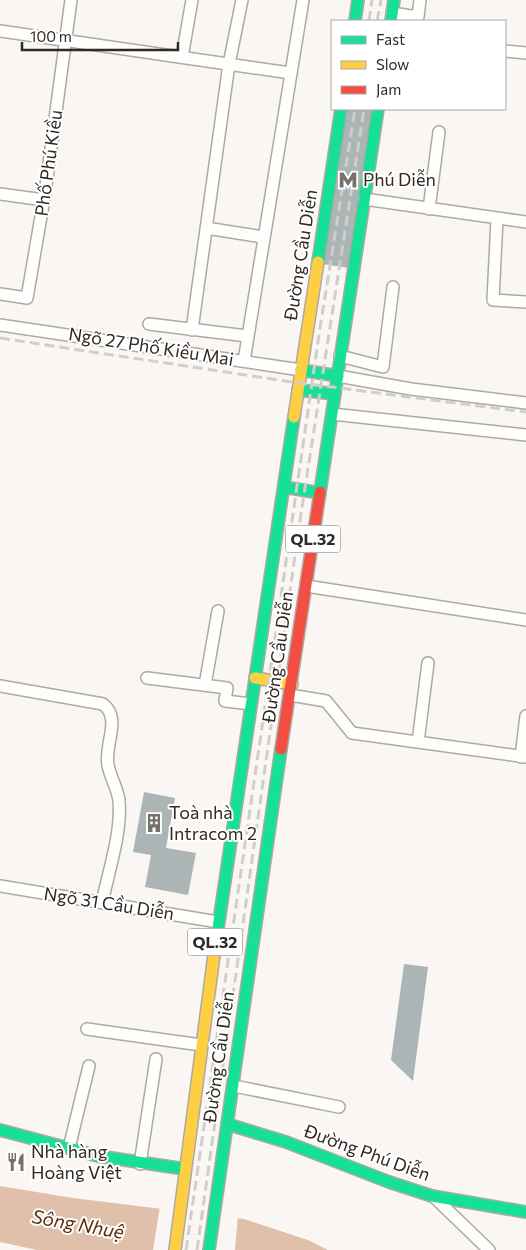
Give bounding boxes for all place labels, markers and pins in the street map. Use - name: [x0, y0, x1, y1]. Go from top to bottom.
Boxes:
- place label: Phú Diễn: [363, 168, 436, 190]
- metro station icon: Phú Diễn: [337, 169, 359, 191]
- place label: Toà nhà Intracom 2: [169, 801, 257, 844]
- building icon: Toà nhà Intracom 2: [143, 812, 165, 834]
- place label: Nhà hàng Hoàng Việt: [31, 1140, 122, 1183]
- restaurant icon: Nhà hàng Hoàng Việt: [5, 1151, 27, 1173]

